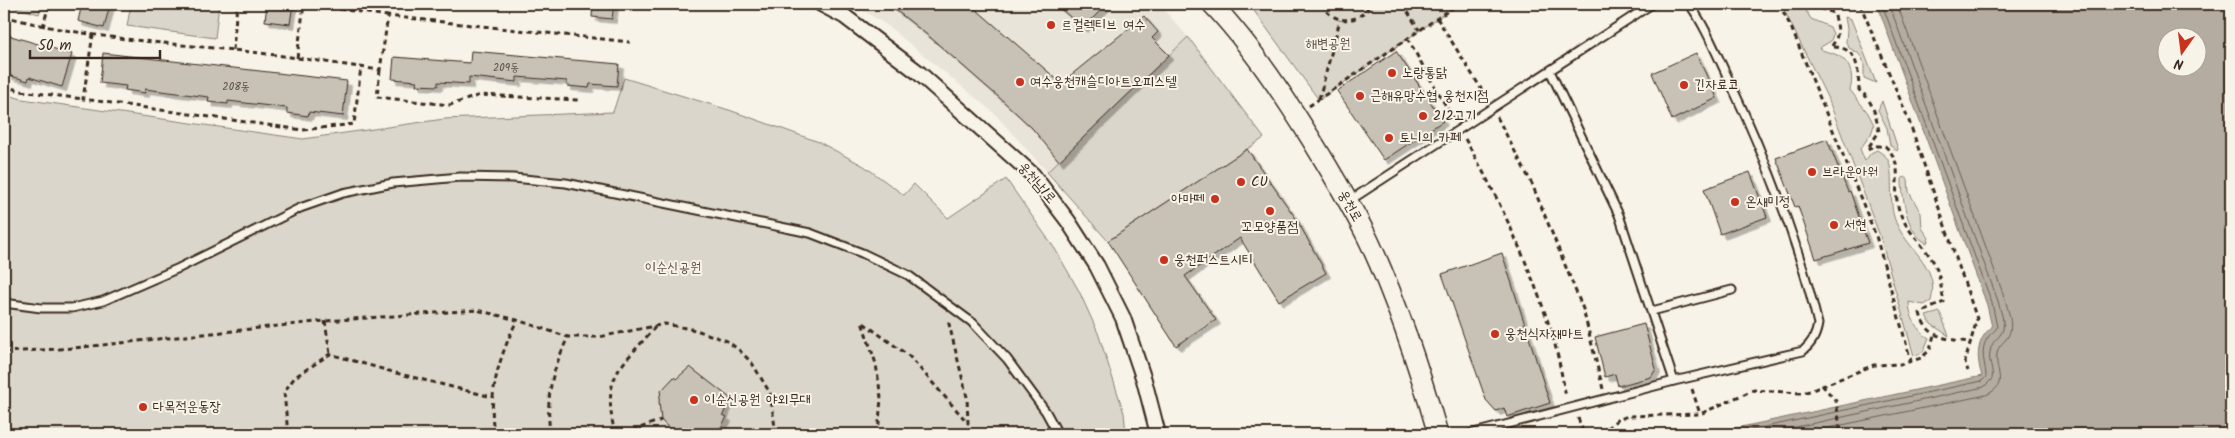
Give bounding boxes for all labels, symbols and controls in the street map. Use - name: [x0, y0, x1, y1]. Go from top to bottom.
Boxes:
- place label: 르컬렉티브 여수: [1061, 14, 1145, 36]
- marker: 르컬렉티브 여수: [1045, 19, 1057, 31]
- scale bar: [30, 28, 160, 60]
- north arrow: [2158, 28, 2208, 78]
- park label: 해변공원: [1305, 33, 1351, 55]
- text: 50 m: [38, 34, 72, 58]
- text: N: [2172, 52, 2186, 75]
- house number: 209동: [493, 59, 519, 77]
- place label: 노랑통닭: [1402, 62, 1448, 84]
- marker: 노랑통닭: [1386, 67, 1398, 79]
- place label: 여수웅천캐슬디아트오피스텔: [1030, 71, 1177, 93]
- place label: 긴자료코: [1694, 74, 1739, 96]
- marker: 여수웅천캐슬디아트오피스텔: [1014, 76, 1026, 88]
- house number: 208동: [222, 78, 250, 96]
- marker: 긴자료코: [1678, 79, 1690, 91]
- place label: 근해유망수협 웅천지점: [1370, 85, 1488, 107]
- marker: 근해유망수협 웅천지점: [1354, 90, 1366, 102]
- place label: 212고기: [1433, 105, 1476, 127]
- marker: 212고기: [1417, 110, 1429, 122]
- place label: 토니의 카페: [1399, 127, 1461, 149]
- marker: 토니의 카페: [1383, 132, 1395, 144]
- street label: 웅천남1로: [1012, 157, 1062, 209]
- place label: 브라운아워: [1822, 161, 1878, 183]
- marker: 브라운아워: [1806, 166, 1818, 178]
- place label: CU: [1251, 171, 1268, 193]
- marker: CU: [1235, 176, 1247, 188]
- street label: 웅천로: [1332, 186, 1368, 226]
- place label: 아마떼: [1171, 188, 1205, 210]
- place label: 온새미정: [1745, 191, 1790, 213]
- marker: 아마떼: [1209, 193, 1221, 205]
- marker: 온새미정: [1729, 196, 1741, 208]
- marker: 꼬모양품점: [1264, 205, 1276, 217]
- place label: 서현: [1844, 214, 1867, 236]
- place label: 꼬모양품점: [1242, 216, 1298, 238]
- marker: 서현: [1828, 219, 1840, 231]
- place label: 웅천퍼스트시티: [1174, 249, 1253, 271]
- marker: 웅천퍼스트시티: [1158, 254, 1170, 266]
- park label: 이순신공원: [645, 257, 701, 279]
- place label: 웅천식자재마트: [1505, 323, 1584, 345]
- marker: 웅천식자재마트: [1489, 328, 1501, 340]
- place label: 이순신공원 야외무대: [704, 389, 811, 411]
- marker: 이순신공원 야외무대: [688, 394, 700, 406]
- place label: 다목적운동장: [153, 396, 221, 418]
- marker: 다목적운동장: [137, 401, 149, 413]

